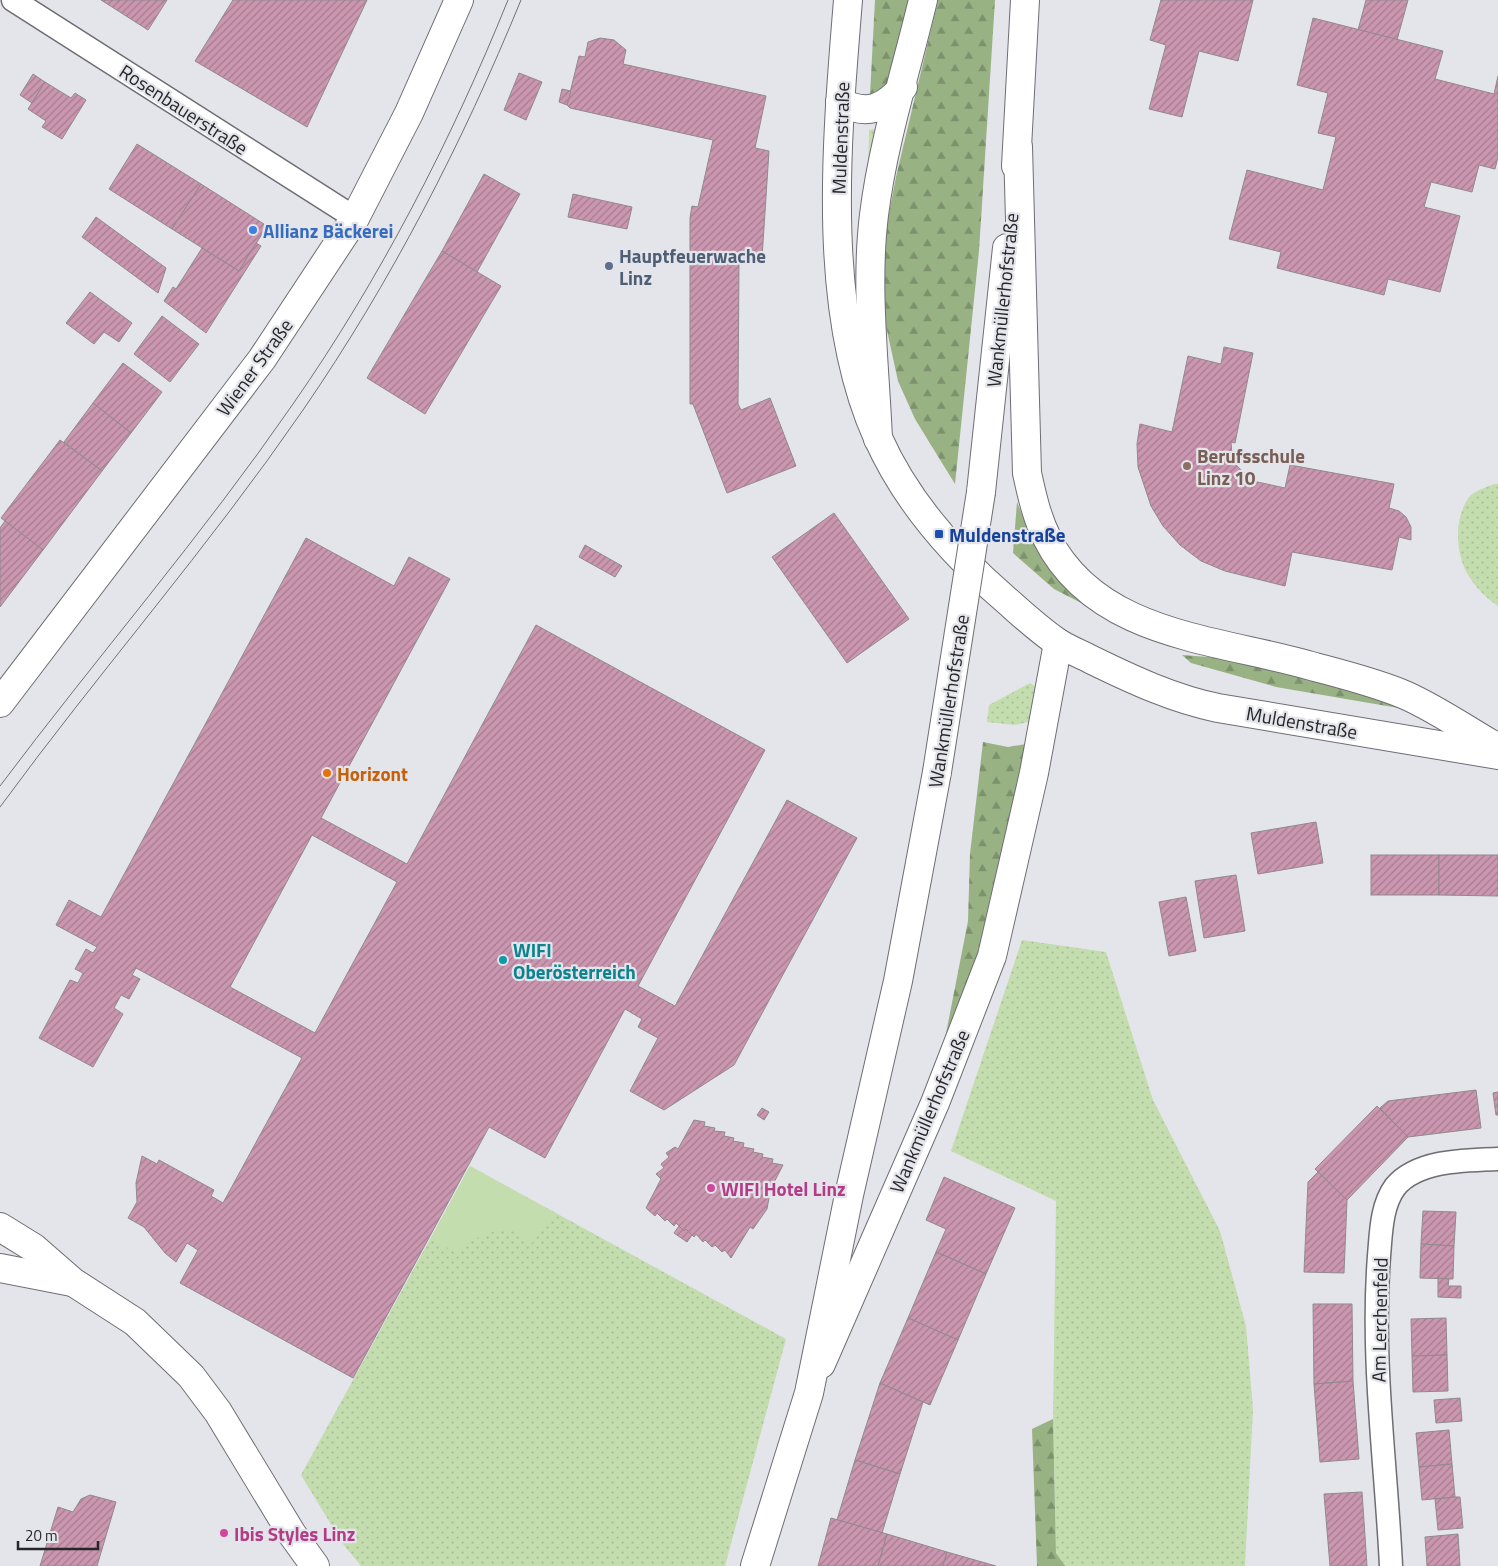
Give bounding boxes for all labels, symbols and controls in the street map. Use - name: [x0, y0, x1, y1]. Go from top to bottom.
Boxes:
- street label: Rosenbauerstraße: [114, 57, 254, 161]
- street label: Muldenstraße: [824, 81, 856, 195]
- street label: Wankmüllerhofstraße: [978, 212, 1026, 388]
- place label: Allianz Bäckerei: [263, 216, 393, 245]
- marker: Allianz Bäckerei: [247, 224, 259, 236]
- place label: Hauptfeuerwache Linz: [619, 241, 766, 292]
- marker: Hauptfeuerwache Linz: [603, 260, 615, 272]
- street label: Wiener Straße: [209, 312, 299, 422]
- place label: Berufsschule Linz 10: [1197, 441, 1305, 492]
- marker: Berufsschule Linz 10: [1181, 460, 1193, 472]
- place label: Muldenstraße: [949, 520, 1066, 549]
- marker: Muldenstraße: [933, 528, 945, 540]
- street label: Wankmüllerhofstraße: [920, 612, 976, 790]
- street label: Muldenstraße: [1244, 698, 1360, 746]
- place label: Horizont: [337, 759, 408, 788]
- marker: Horizont: [321, 767, 333, 779]
- place label: WIFI Oberösterreich: [513, 935, 636, 986]
- marker: WIFI Oberösterreich: [497, 954, 509, 966]
- street label: Wankmüllerhofstraße: [881, 1025, 977, 1197]
- place label: WIFI Hotel Linz: [721, 1174, 846, 1203]
- marker: WIFI Hotel Linz: [705, 1182, 717, 1194]
- street label: Am Lerchenfeld: [1363, 1257, 1395, 1383]
- scale bar: [18, 1518, 98, 1550]
- place label: Ibis Styles Linz: [234, 1519, 355, 1548]
- text: 20 m: [25, 1524, 58, 1547]
- marker: Ibis Styles Linz: [218, 1527, 230, 1539]

